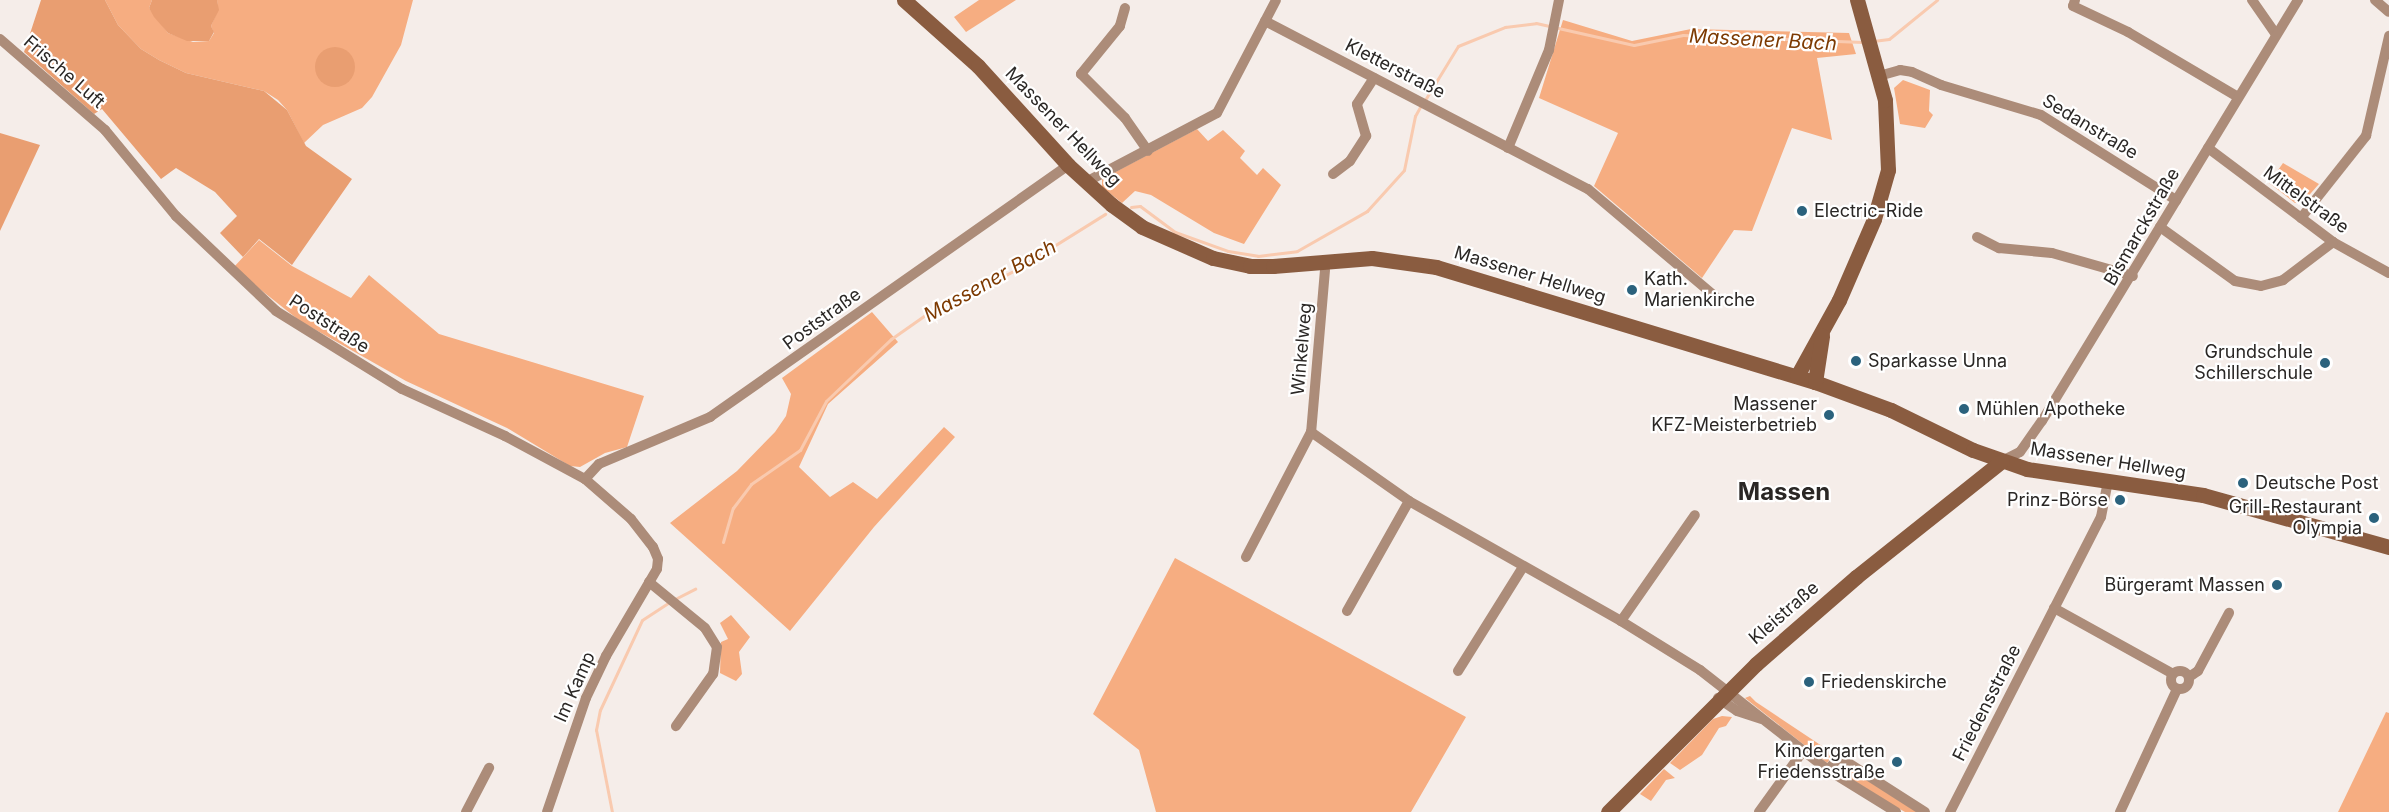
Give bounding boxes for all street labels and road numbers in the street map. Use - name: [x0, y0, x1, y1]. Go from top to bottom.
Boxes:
- street label: Frische Luft: [19, 31, 109, 113]
- street label: Kletterstraße: [1341, 35, 1449, 103]
- street label: Massener Hellweg: [1001, 63, 1125, 191]
- street label: Sedanstraße: [2038, 90, 2142, 164]
- street label: Mittelstraße: [2259, 162, 2353, 238]
- street label: Bismarckstraße: [2100, 164, 2184, 290]
- street label: Massener Hellweg: [1452, 242, 1608, 308]
- street label: Poststraße: [779, 283, 865, 355]
- street label: Poststraße: [285, 290, 373, 358]
- street label: Winkelweg: [1287, 302, 1317, 396]
- street label: Massener Hellweg: [2029, 438, 2187, 484]
- street label: Kleistraße: [1745, 577, 1823, 649]
- street label: Friedensstraße: [1948, 641, 2026, 765]
- street label: Im Kamp: [550, 649, 600, 725]

